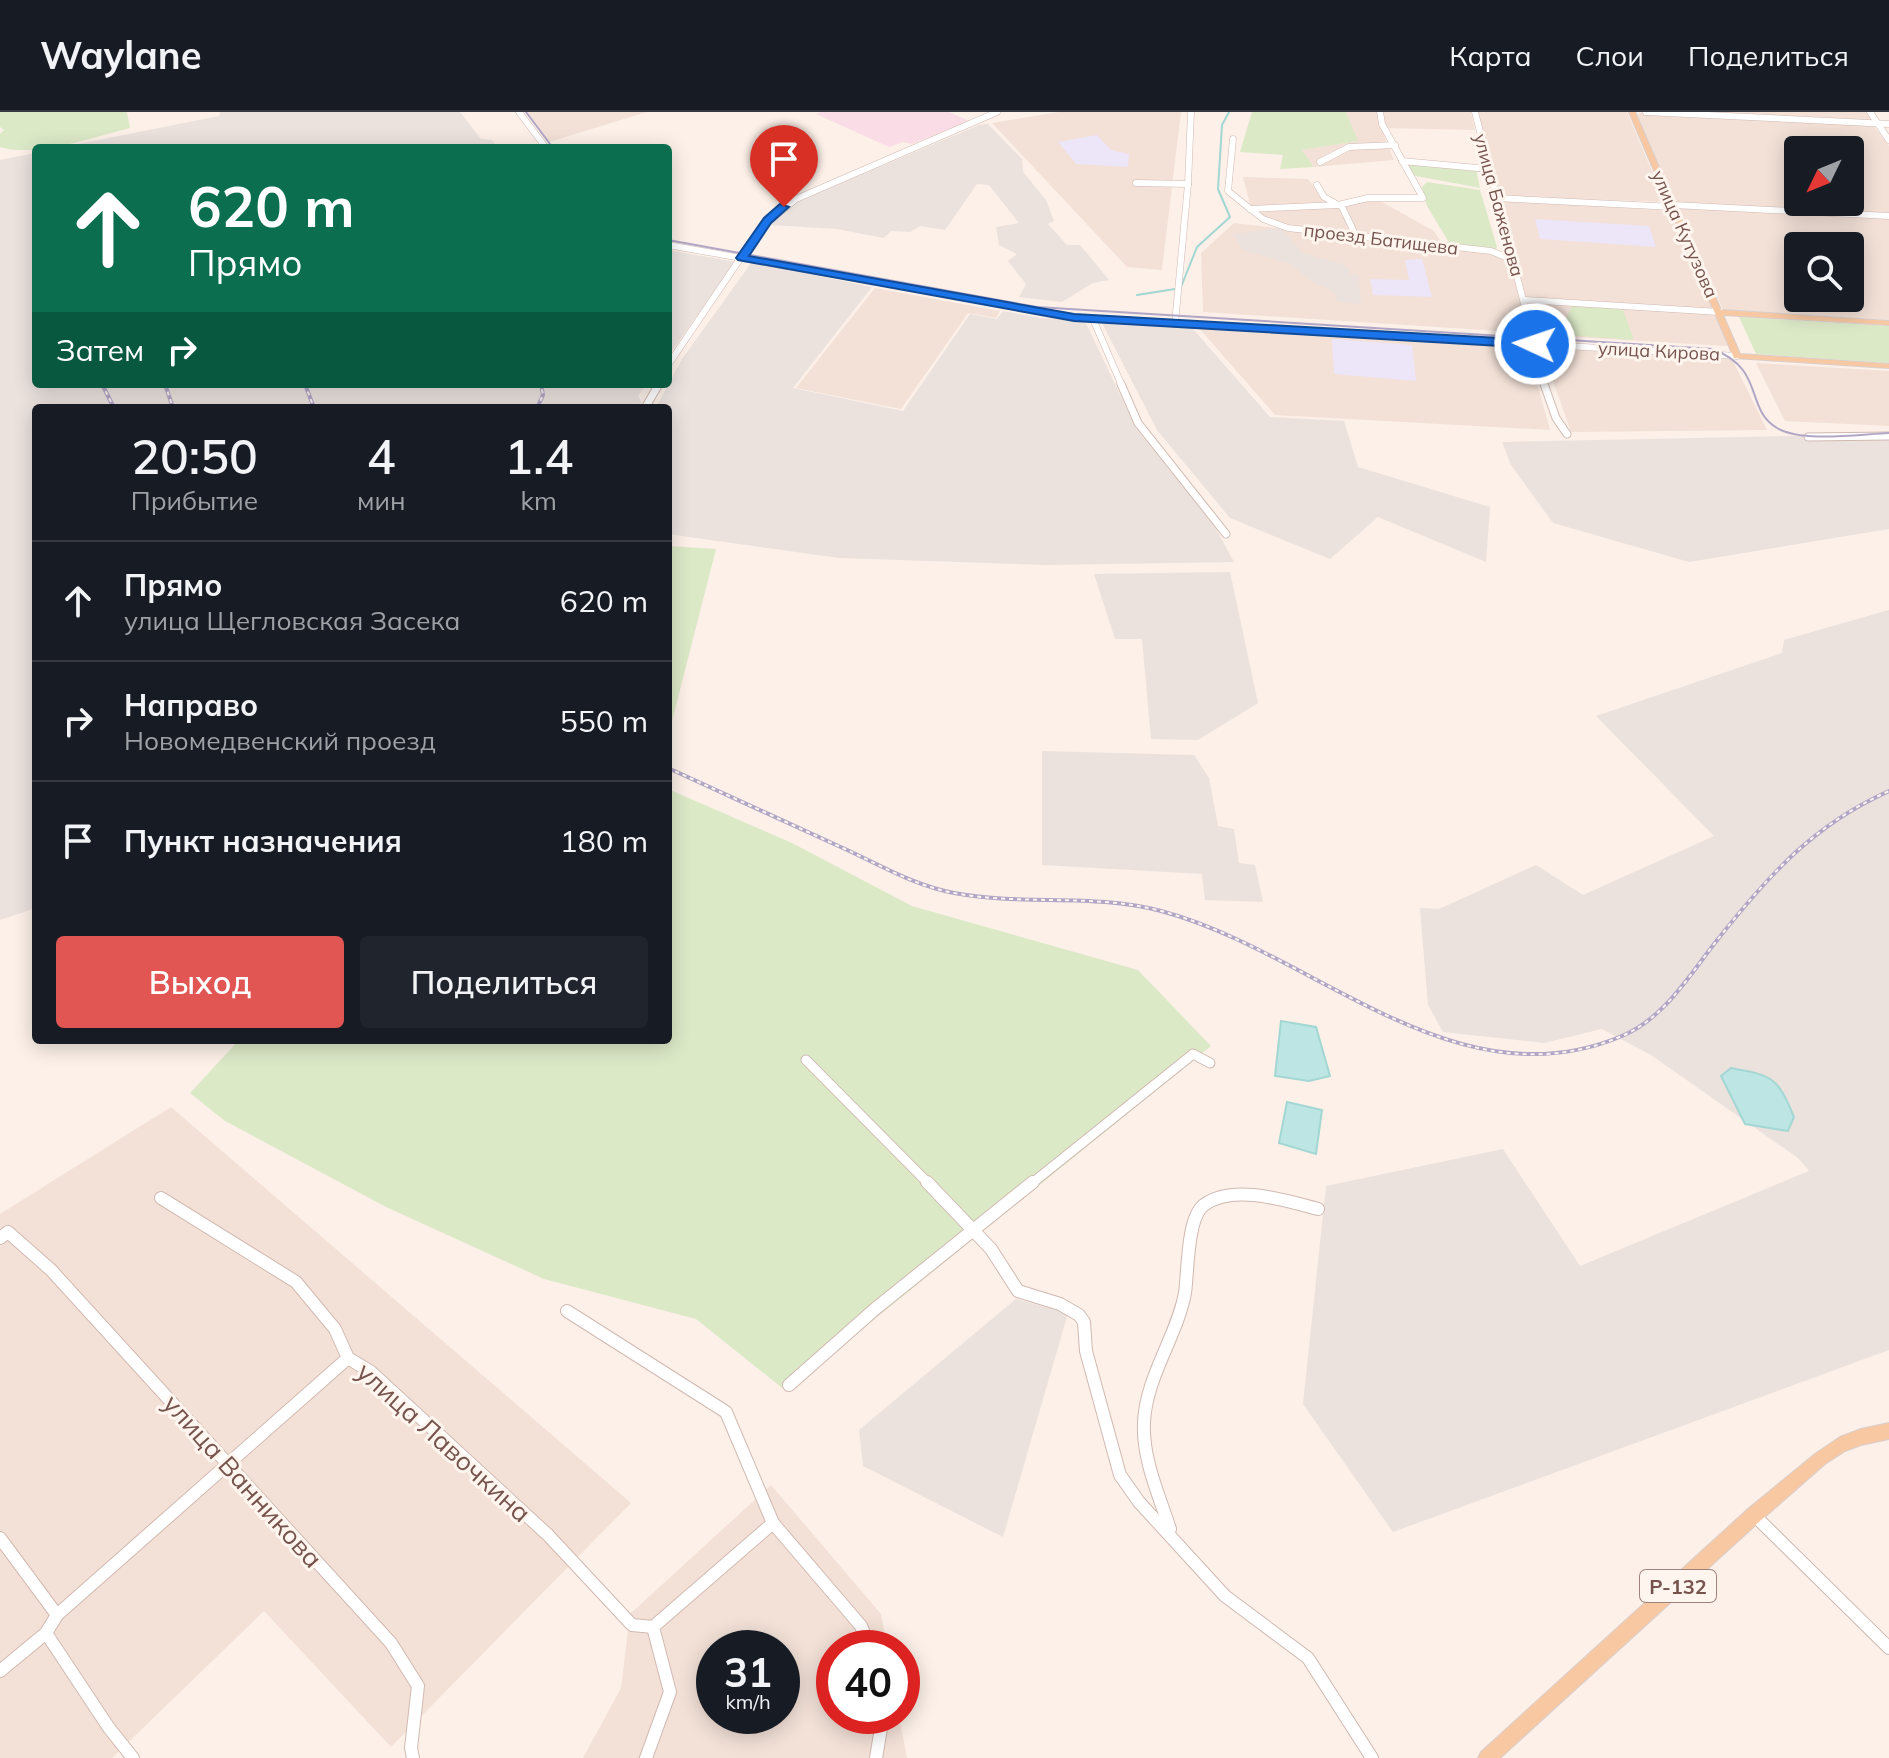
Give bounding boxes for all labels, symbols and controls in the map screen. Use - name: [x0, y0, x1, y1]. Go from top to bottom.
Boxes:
- text: Waylane: [40, 31, 202, 79]
- text: Карта: [1449, 38, 1532, 73]
- text: Слои: [1576, 38, 1644, 73]
- text: Поделиться: [1688, 38, 1849, 73]
- pin: [750, 125, 818, 207]
- street label: улица Баженова: [1469, 131, 1529, 279]
- north arrow: [1784, 136, 1864, 216]
- map controls: [1784, 136, 1864, 312]
- icon: arrive: [762, 137, 806, 181]
- street label: улица Кутузова: [1647, 167, 1723, 301]
- text: 620 m: [188, 171, 355, 241]
- icon: ahead: [56, 176, 160, 280]
- street label: проезд Батищева: [1303, 218, 1459, 260]
- button: search: [1784, 232, 1864, 312]
- text: Прямо: [188, 240, 302, 285]
- position arrow: [1493, 302, 1577, 386]
- icon: right: [160, 328, 204, 372]
- text: Затем: [56, 331, 144, 369]
- street label: улица Кирова: [1597, 336, 1721, 366]
- text: 20:50: [131, 426, 258, 486]
- text: 4: [367, 426, 396, 486]
- text: 1.4: [504, 426, 573, 486]
- text: Прибытие: [131, 484, 258, 517]
- text: мин: [357, 484, 405, 517]
- text: km: [521, 484, 557, 517]
- text: Прямо: [124, 566, 222, 604]
- icon: ahead: [56, 579, 100, 623]
- text: 620 m: [560, 582, 648, 620]
- text: улица Щегловская Засека: [124, 604, 460, 637]
- text: Направо: [124, 686, 258, 724]
- icon: right: [56, 699, 100, 743]
- text: 550 m: [560, 702, 648, 740]
- text: Новомедвенский проезд: [124, 724, 436, 757]
- icon: arrive: [56, 819, 100, 863]
- text: Пункт назначения: [124, 822, 402, 860]
- text: 180 m: [560, 822, 648, 860]
- button: Выход: [56, 936, 344, 1028]
- button: Поделиться: [360, 936, 648, 1028]
- street label: улица Лавочкина: [350, 1355, 538, 1529]
- street label: улица Ванникова: [156, 1387, 330, 1575]
- road number: Р-132: [1640, 1570, 1716, 1602]
- speed limit sign: 40: [816, 1630, 920, 1734]
- text: 31: [724, 1647, 772, 1697]
- text: km/h: [725, 1689, 771, 1714]

